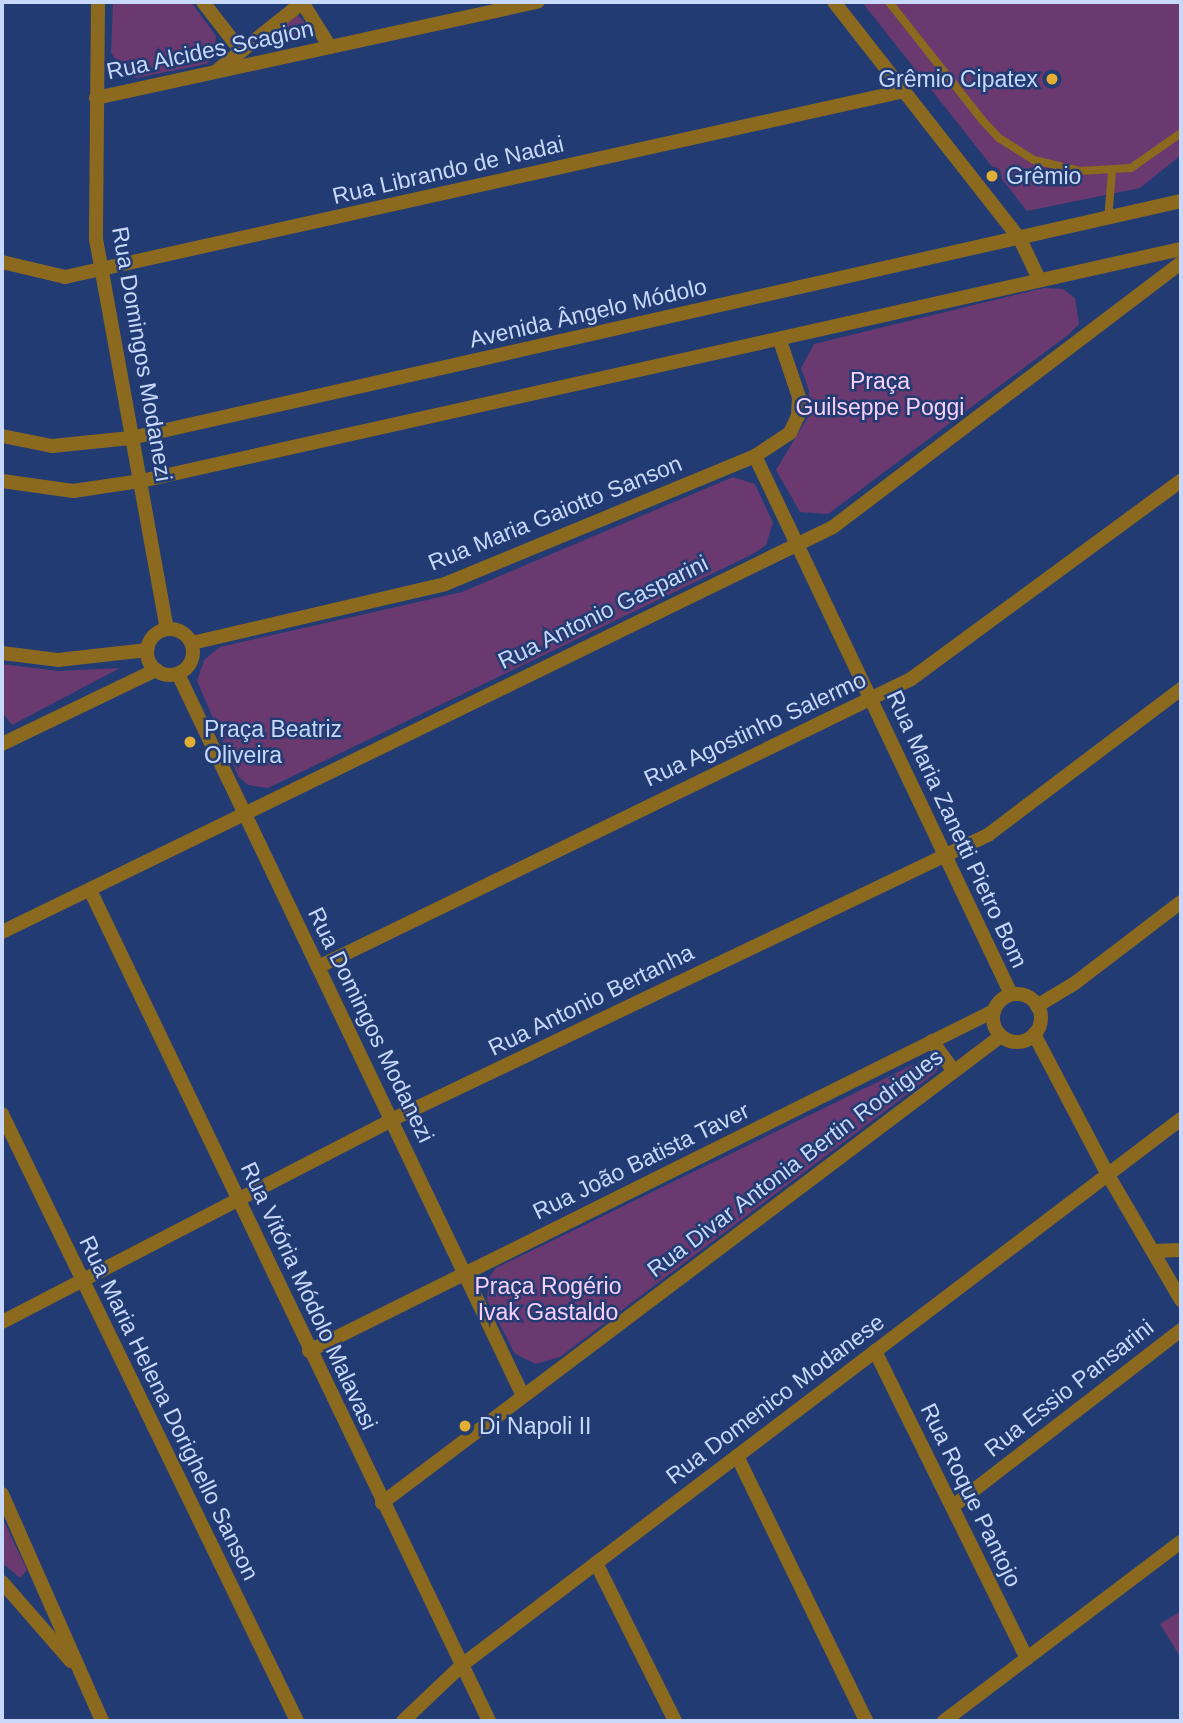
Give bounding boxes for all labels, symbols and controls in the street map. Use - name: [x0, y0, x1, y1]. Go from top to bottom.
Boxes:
- street label: Rua Alcides Scagion: [103, 14, 317, 86]
- place label: Grêmio Cipatex: [878, 65, 1038, 93]
- marker: Grêmio Cipatex: [1044, 71, 1060, 87]
- street label: Rua Librando de Nadai: [330, 130, 566, 210]
- place label: Grêmio: [1006, 162, 1081, 190]
- marker: Grêmio: [984, 168, 1000, 184]
- street label: Rua Domingos Modanezi: [106, 224, 178, 484]
- street label: Avenida Ângelo Módolo: [467, 272, 709, 354]
- park label: Praça Guilseppe Poggi: [796, 367, 964, 421]
- street label: Rua Maria Gaiotto Sanson: [424, 449, 686, 577]
- street label: Rua Antonio Gasparini: [493, 549, 713, 675]
- street label: Rua Agostinho Salermo: [639, 665, 871, 793]
- street label: Rua Maria Zanetti Pietro Bom: [880, 686, 1034, 972]
- place label: Praça Beatriz Oliveira: [204, 715, 342, 769]
- marker: Praça Beatriz Oliveira: [182, 734, 198, 750]
- street label: Rua Domingos Modanezi: [302, 903, 440, 1147]
- street label: Rua Antonio Bertanha: [483, 938, 699, 1062]
- street label: Rua Divar Antonia Bertin Rodrigues: [641, 1042, 949, 1284]
- street label: Rua João Batista Taver: [528, 1096, 754, 1226]
- street label: Rua Vitória Módolo Malavasi: [235, 1158, 383, 1434]
- street label: Rua Maria Helena Dorighello Sanson: [73, 1231, 265, 1585]
- park label: Praça Rogério Ivak Gastaldo: [474, 1272, 622, 1326]
- street label: Rua Domenico Modanese: [661, 1308, 889, 1490]
- street label: Rua Essio Pansarini: [979, 1313, 1159, 1463]
- street label: Rua Roque Pantojo: [915, 1399, 1027, 1591]
- place label: Di Napoli II: [479, 1412, 591, 1440]
- marker: Di Napoli II: [457, 1418, 473, 1434]

